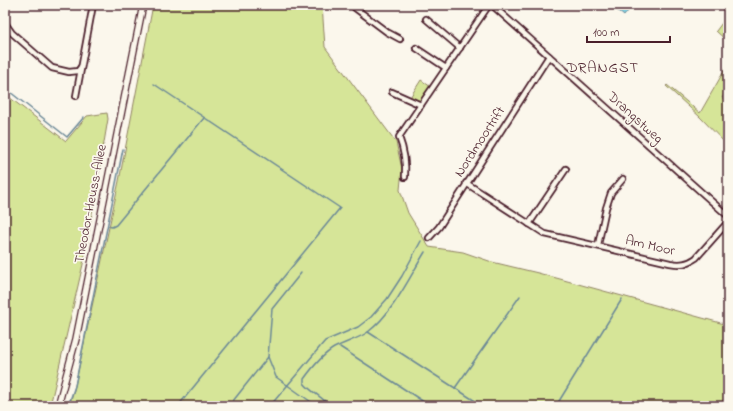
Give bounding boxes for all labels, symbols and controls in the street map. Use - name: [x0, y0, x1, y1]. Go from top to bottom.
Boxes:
- scale bar: [587, 18, 670, 44]
- text: 100 m: [593, 24, 620, 42]
- district label: DRANGST: [566, 57, 639, 79]
- street label: Drangstweg: [601, 86, 668, 150]
- street label: Nordmoortrift: [449, 102, 511, 182]
- street label: Theodor-Heuss-Allee: [69, 142, 113, 265]
- street label: Am Moor: [623, 230, 678, 262]

